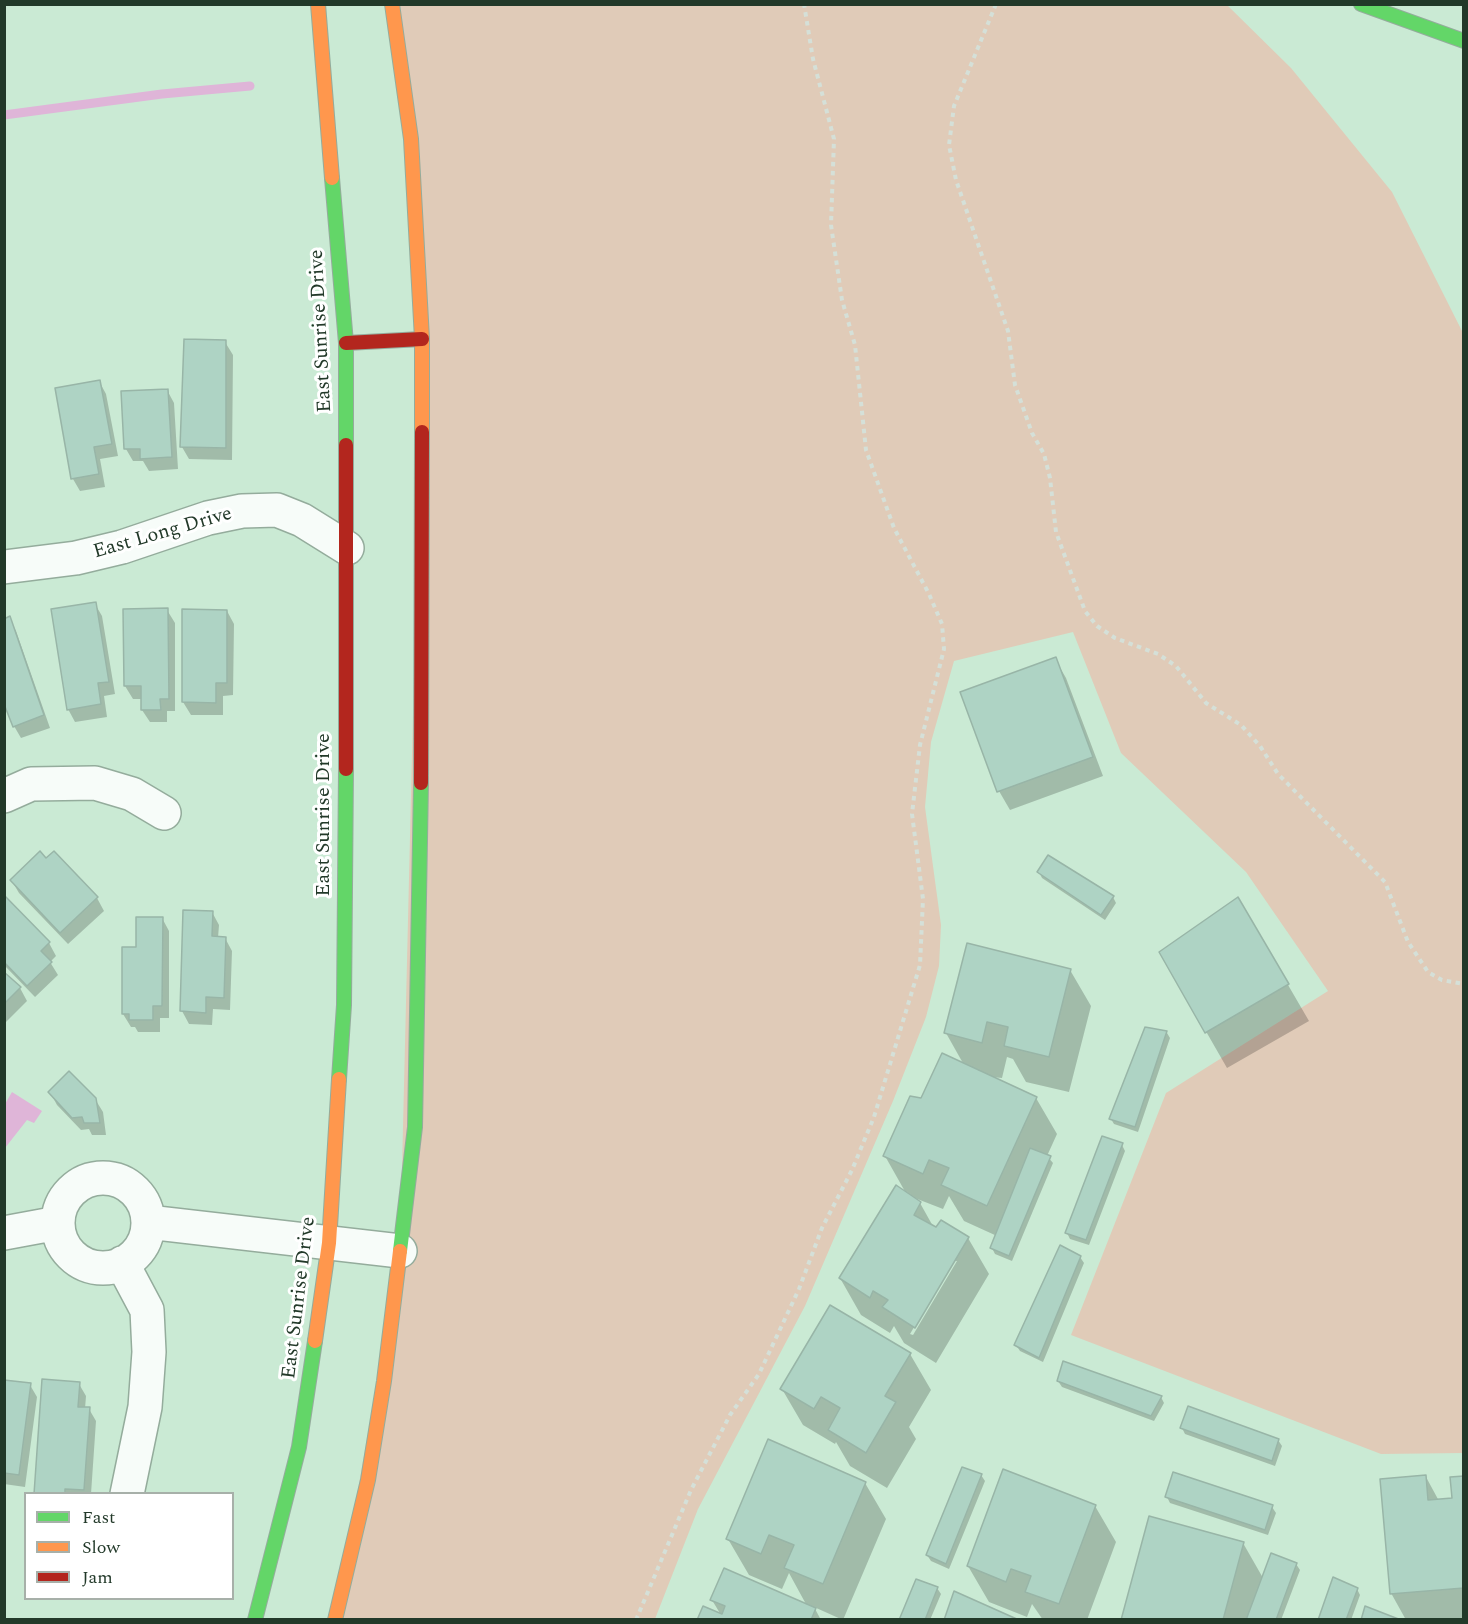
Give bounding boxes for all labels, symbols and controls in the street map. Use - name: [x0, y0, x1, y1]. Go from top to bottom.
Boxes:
- street label: East Sunrise Drive: [306, 249, 338, 413]
- street label: East Long Drive: [91, 503, 235, 565]
- street label: East Sunrise Drive: [313, 733, 337, 897]
- street label: East Sunrise Drive: [278, 1215, 322, 1381]
- legend: [24, 1492, 234, 1600]
- text: Fast: [82, 1504, 115, 1531]
- text: Slow: [82, 1534, 120, 1561]
- text: Jam: [82, 1564, 113, 1591]

